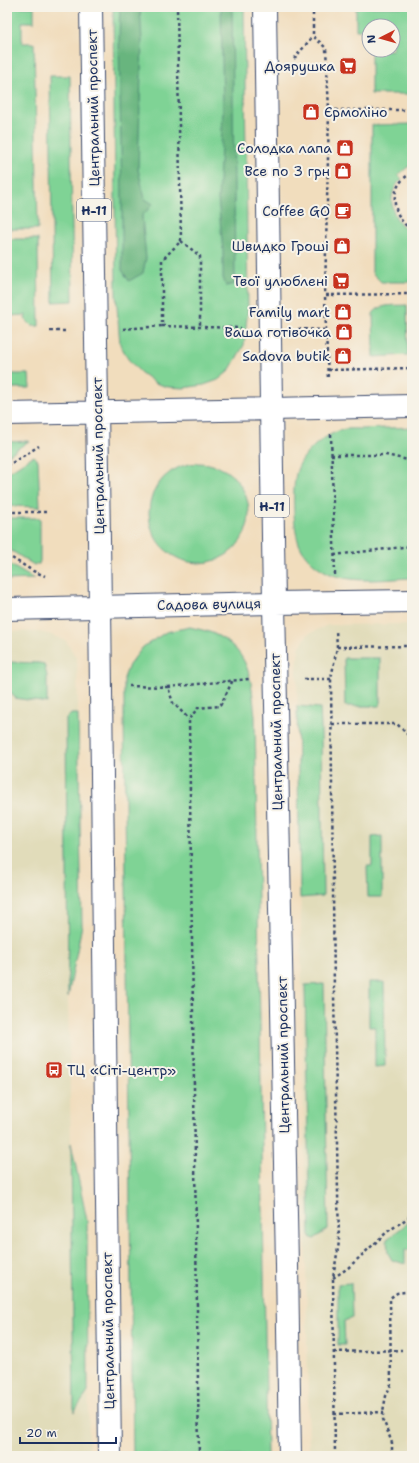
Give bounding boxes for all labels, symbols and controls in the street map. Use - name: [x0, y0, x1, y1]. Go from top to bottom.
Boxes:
- north arrow: [361, 18, 401, 58]
- street label: Центральний проспект: [83, 28, 103, 187]
- text: N: [364, 34, 379, 44]
- supermarket icon: Доярушка: [338, 56, 358, 76]
- place label: Доярушка: [264, 57, 335, 75]
- shop icon: Єрмоліно: [301, 102, 321, 122]
- place label: Єрмоліно: [324, 103, 388, 121]
- shop icon: Солодка лапа: [335, 138, 355, 158]
- place label: Солодка лапа: [237, 139, 332, 157]
- shop icon: Все по 3 грн: [333, 161, 353, 181]
- place label: Все по 3 грн: [244, 162, 330, 180]
- road number: Н-11: [77, 199, 111, 221]
- cafe icon: Coffee GO: [333, 201, 353, 221]
- place label: Coffee GO: [262, 202, 330, 220]
- shop icon: Швидко Гроші: [332, 236, 352, 256]
- place label: Швидко Гроші: [232, 237, 329, 255]
- supermarket icon: Твої улюблені: [331, 271, 351, 291]
- place label: Твої улюблені: [233, 272, 328, 290]
- shop icon: Family mart: [333, 302, 353, 322]
- place label: Family mart: [249, 303, 330, 321]
- shop icon: Ваша готівочка: [334, 322, 354, 342]
- place label: Ваша готівочка: [225, 323, 331, 341]
- shop icon: Sadova butik: [333, 346, 353, 366]
- place label: Sadova butik: [242, 347, 330, 365]
- street label: Центральний проспект: [88, 376, 108, 535]
- road number: Н-11: [255, 495, 289, 517]
- street label: Садова вулиця: [157, 594, 261, 614]
- street label: Центральний проспект: [266, 652, 286, 811]
- street label: Центральний проспект: [273, 975, 293, 1134]
- bus stop icon: ТЦ «Сіті-центр»: [44, 1060, 64, 1080]
- place label: ТЦ «Сіті-центр»: [67, 1061, 176, 1079]
- street label: Центральний проспект: [98, 1251, 118, 1410]
- scale bar: [20, 1419, 116, 1445]
- text: 20 m: [26, 1425, 57, 1441]

